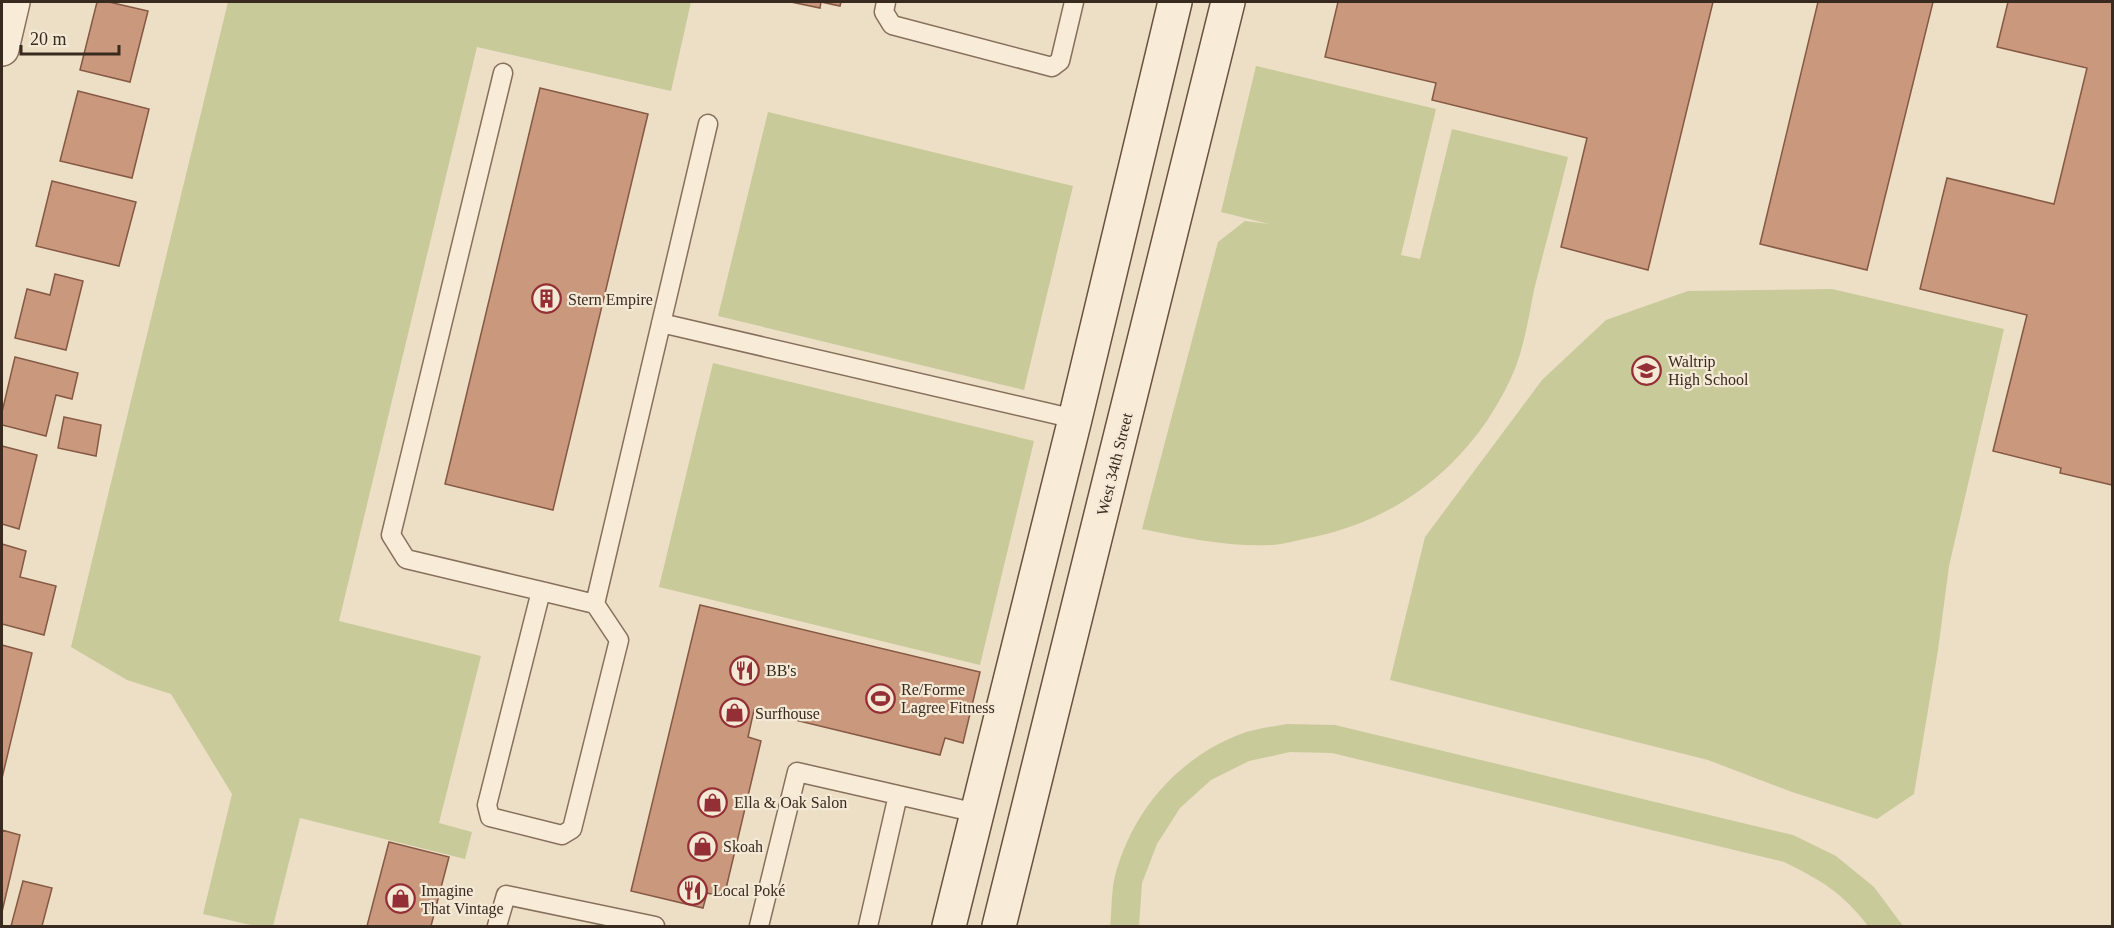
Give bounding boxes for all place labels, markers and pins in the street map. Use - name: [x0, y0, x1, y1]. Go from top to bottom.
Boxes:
- building icon: Stern Empire: [531, 283, 563, 315]
- place label: Stern Empire: [568, 291, 653, 309]
- place label: Waltrip High School: [1668, 353, 1749, 389]
- school or university icon: Waltrip High School: [1631, 354, 1663, 386]
- restaurant icon: BB's: [729, 654, 761, 686]
- place label: BB's: [766, 662, 796, 679]
- place label: Re/Forme Lagree Fitness: [901, 681, 995, 717]
- sports icon: Re/Forme Lagree Fitness: [864, 682, 896, 714]
- shop icon: Surfhouse: [718, 697, 750, 729]
- place label: Surfhouse: [755, 705, 820, 722]
- shop icon: Ella & Oak Salon: [697, 786, 729, 818]
- place label: Ella & Oak Salon: [734, 794, 847, 811]
- shop icon: Skoah: [686, 830, 718, 862]
- place label: Skoah: [723, 838, 763, 855]
- restaurant icon: Local Poké: [676, 874, 708, 906]
- place label: Imagine That Vintage: [421, 882, 504, 918]
- place label: Local Poké: [713, 882, 785, 899]
- shop icon: Imagine That Vintage: [384, 883, 416, 915]

